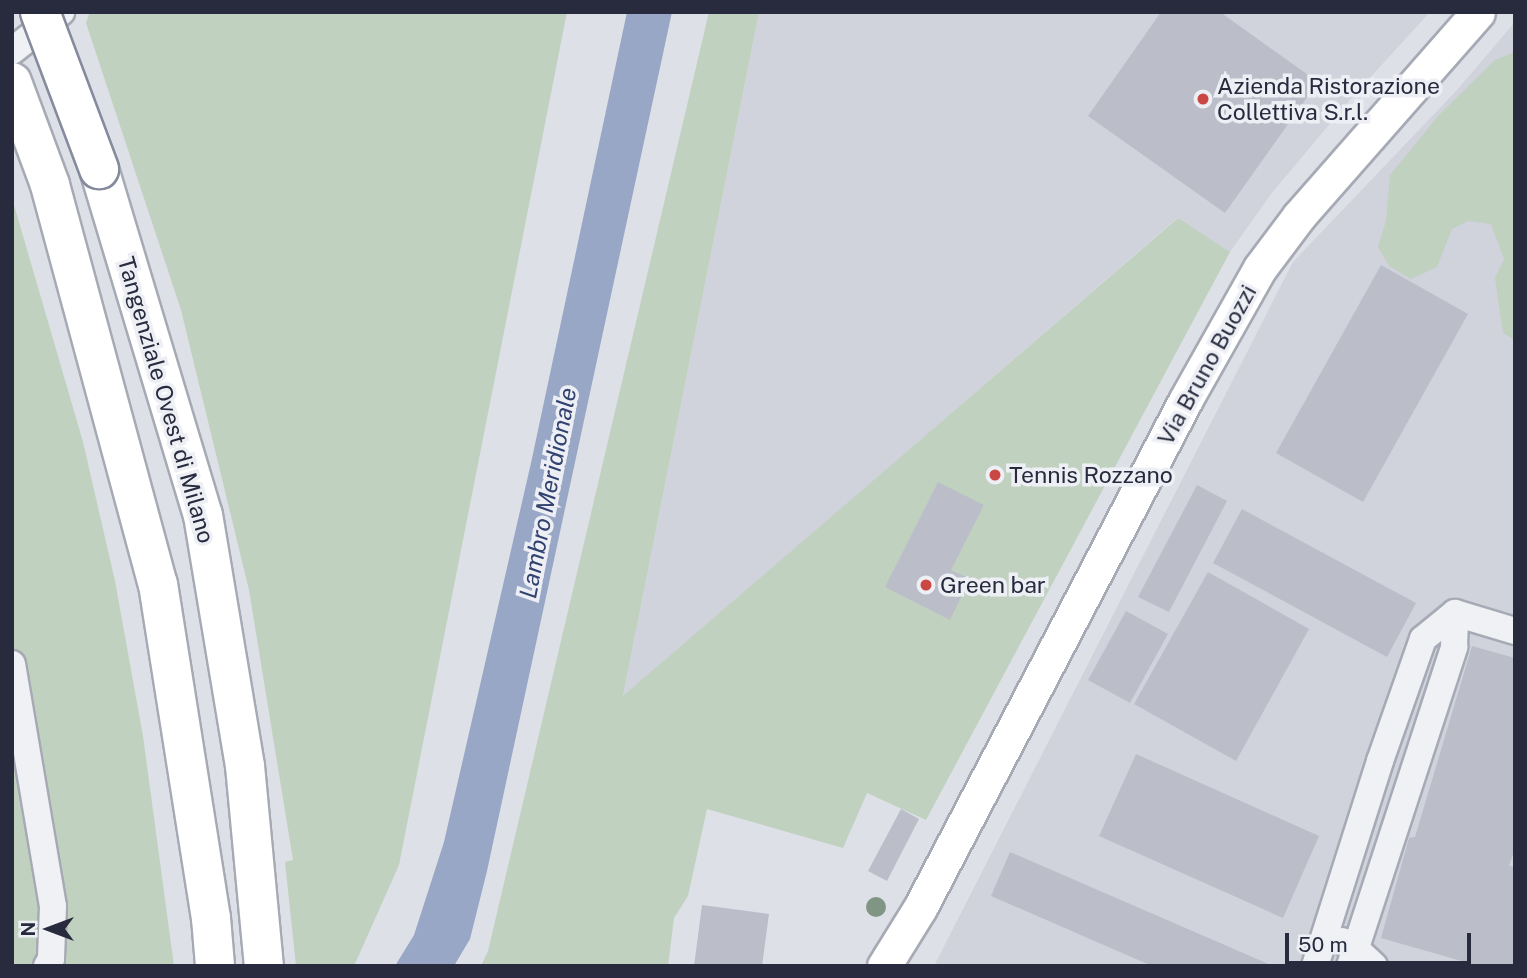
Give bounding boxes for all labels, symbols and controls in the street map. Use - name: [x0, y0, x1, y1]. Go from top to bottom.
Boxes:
- place label: Azienda Ristorazione Collettiva S.r.l.: [1217, 72, 1440, 126]
- marker: Azienda Ristorazione Collettiva S.r.l.: [1195, 91, 1211, 107]
- street label: Tangenziale Ovest di Milano: [112, 253, 220, 547]
- street label: Via Bruno Buozzi: [1152, 280, 1262, 450]
- water label: Lambro Meridionale: [513, 385, 583, 601]
- place label: Tennis Rozzano: [1009, 461, 1173, 489]
- marker: Tennis Rozzano: [987, 467, 1003, 483]
- place label: Green bar: [940, 571, 1046, 599]
- marker: Green bar: [918, 577, 934, 593]
- north arrow: [14, 894, 84, 964]
- scale bar: [1289, 918, 1474, 962]
- text: N: [17, 922, 39, 936]
- text: 50 m: [1298, 932, 1348, 957]

